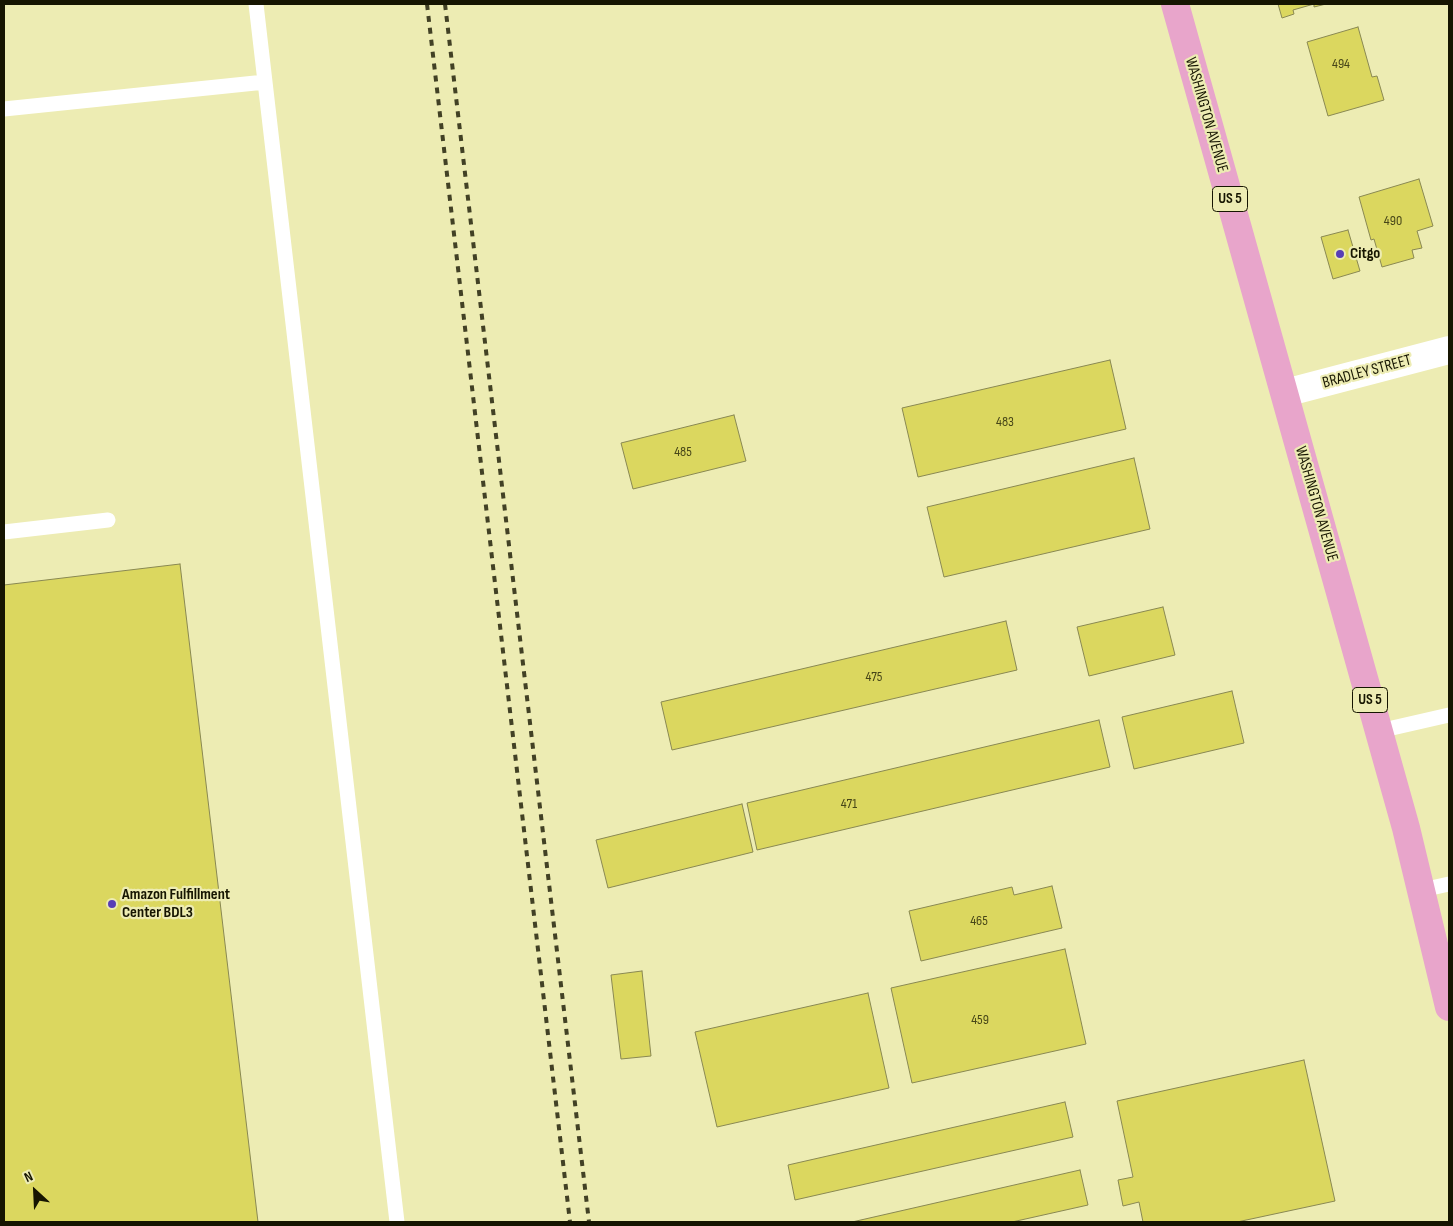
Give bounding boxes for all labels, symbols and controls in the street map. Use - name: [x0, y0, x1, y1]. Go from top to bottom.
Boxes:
- street label: WASHINGTON AVENUE: [1180, 55, 1232, 175]
- house number: 494: [1332, 56, 1350, 72]
- road number: US 5: [1212, 186, 1248, 212]
- house number: 490: [1384, 213, 1402, 229]
- place label: Citgo: [1350, 244, 1380, 264]
- marker: Citgo: [1334, 248, 1346, 260]
- street label: BRADLEY STREET: [1321, 351, 1413, 393]
- house number: 483: [996, 414, 1014, 430]
- house number: 485: [674, 444, 692, 460]
- street label: WASHINGTON AVENUE: [1290, 444, 1342, 564]
- house number: 475: [866, 669, 882, 685]
- road number: US 5: [1352, 688, 1388, 712]
- house number: 471: [841, 796, 857, 812]
- place label: Amazon Fulfillment Center BDL3: [122, 885, 230, 923]
- marker: Amazon Fulfillment Center BDL3: [106, 898, 118, 910]
- house number: 465: [970, 913, 988, 929]
- house number: 459: [971, 1012, 989, 1028]
- north arrow: [10, 1166, 60, 1216]
- text: N: [21, 1168, 35, 1186]

